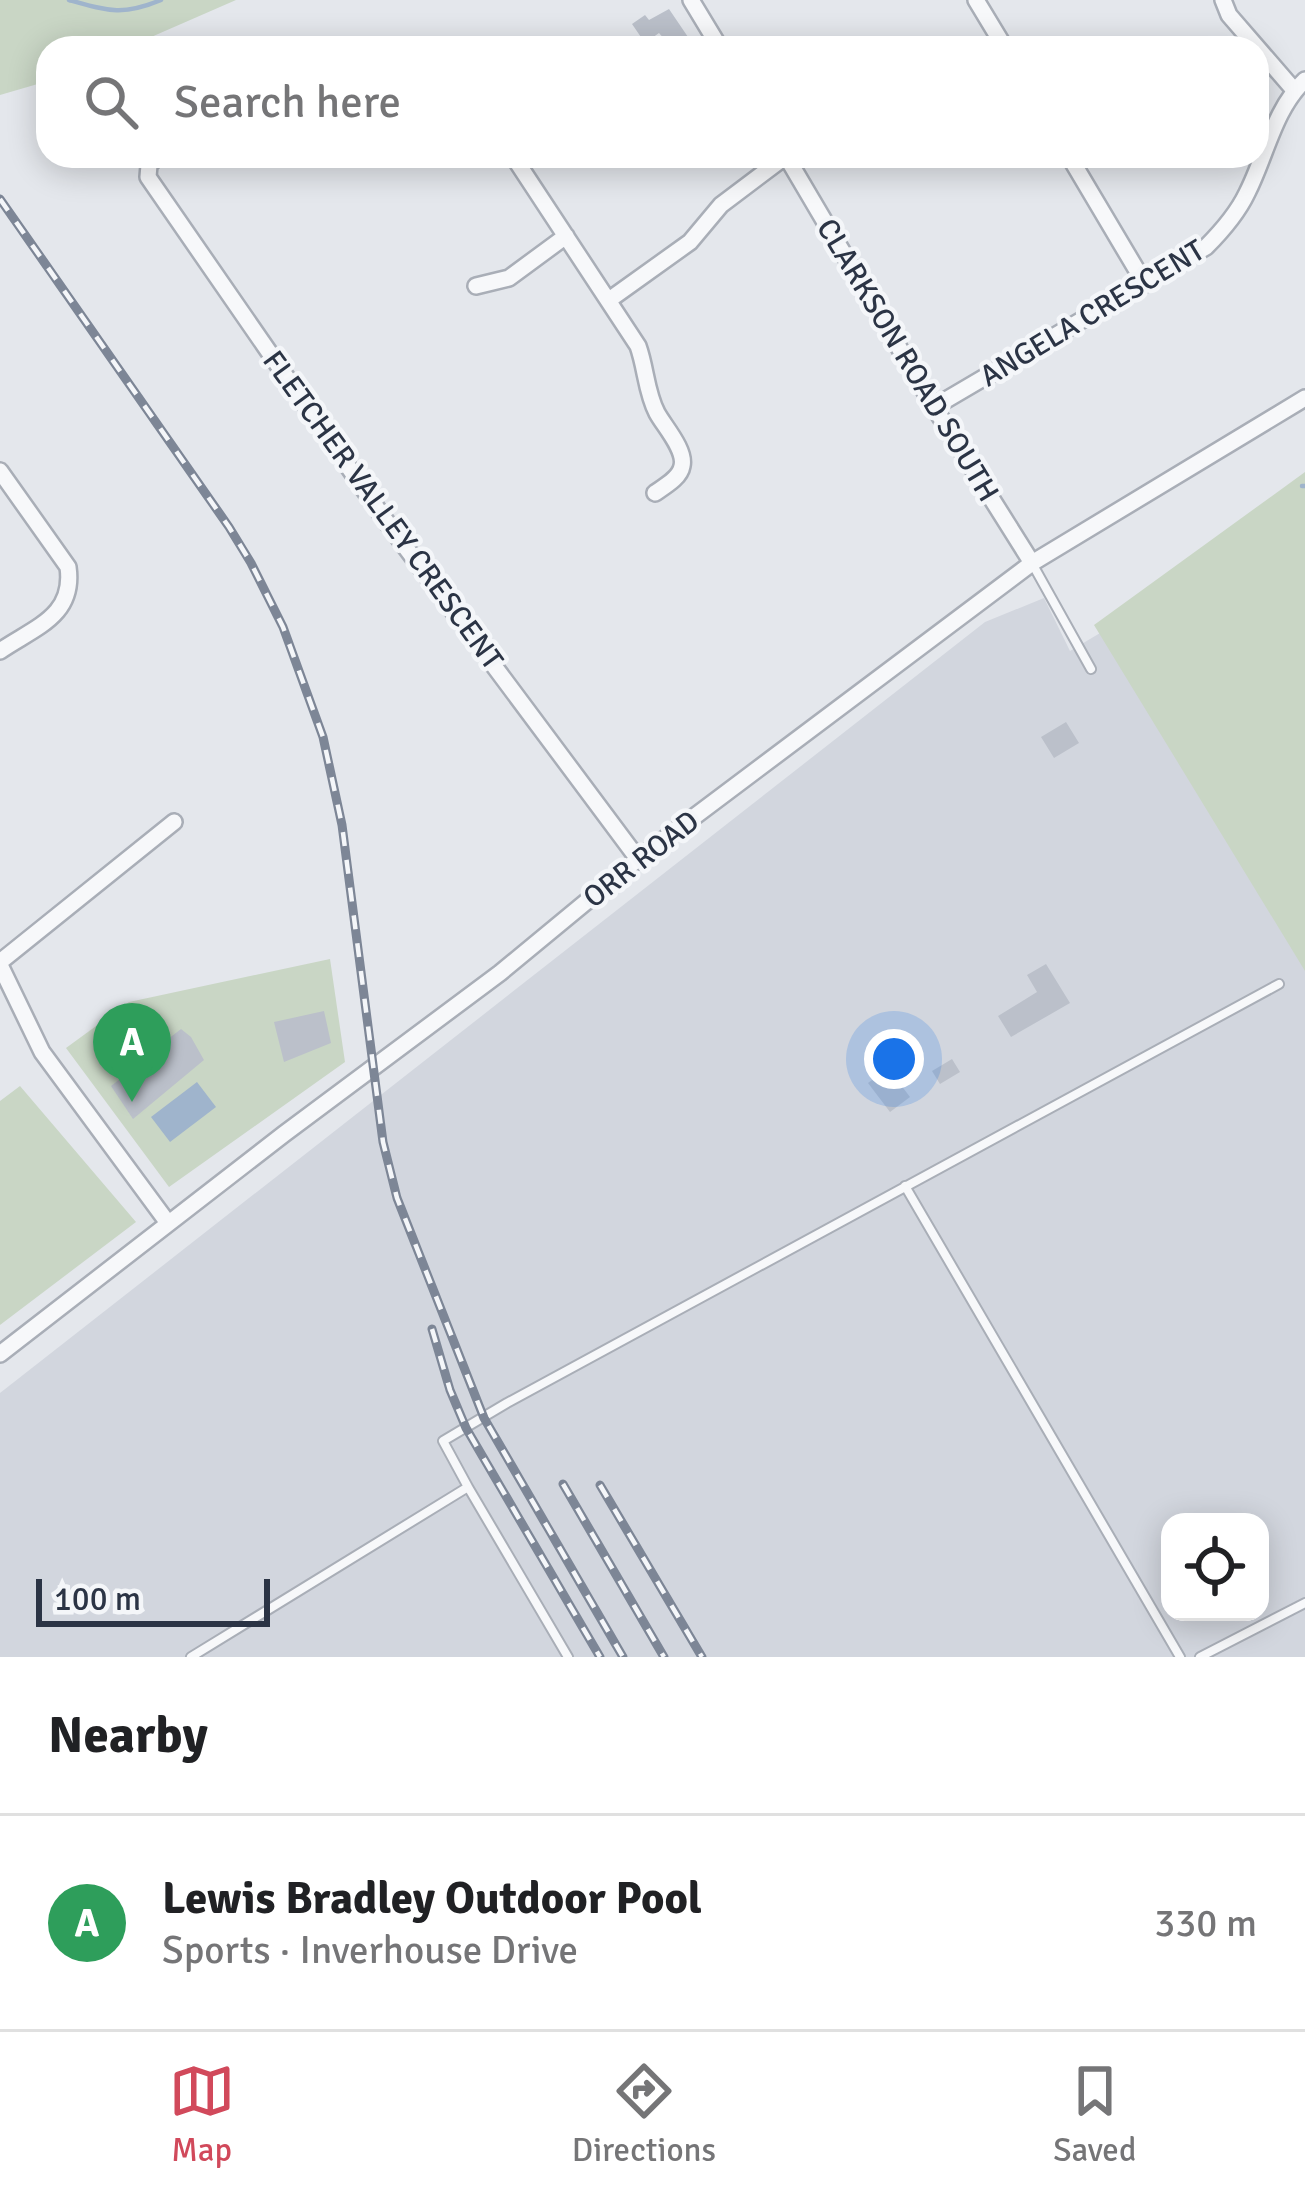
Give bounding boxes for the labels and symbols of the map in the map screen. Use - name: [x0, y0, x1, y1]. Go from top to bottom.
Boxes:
- street label: CLARKSON ROAD SOUTH: [808, 212, 1007, 509]
- street label: ANGELA CRESCENT: [973, 232, 1211, 395]
- street label: FLETCHER VALLEY CRESCENT: [254, 344, 511, 677]
- street label: ORR ROAD: [576, 803, 707, 916]
- pin: A: [93, 1003, 171, 1102]
- your location: [864, 1029, 924, 1089]
- scale bar: [36, 1573, 270, 1626]

